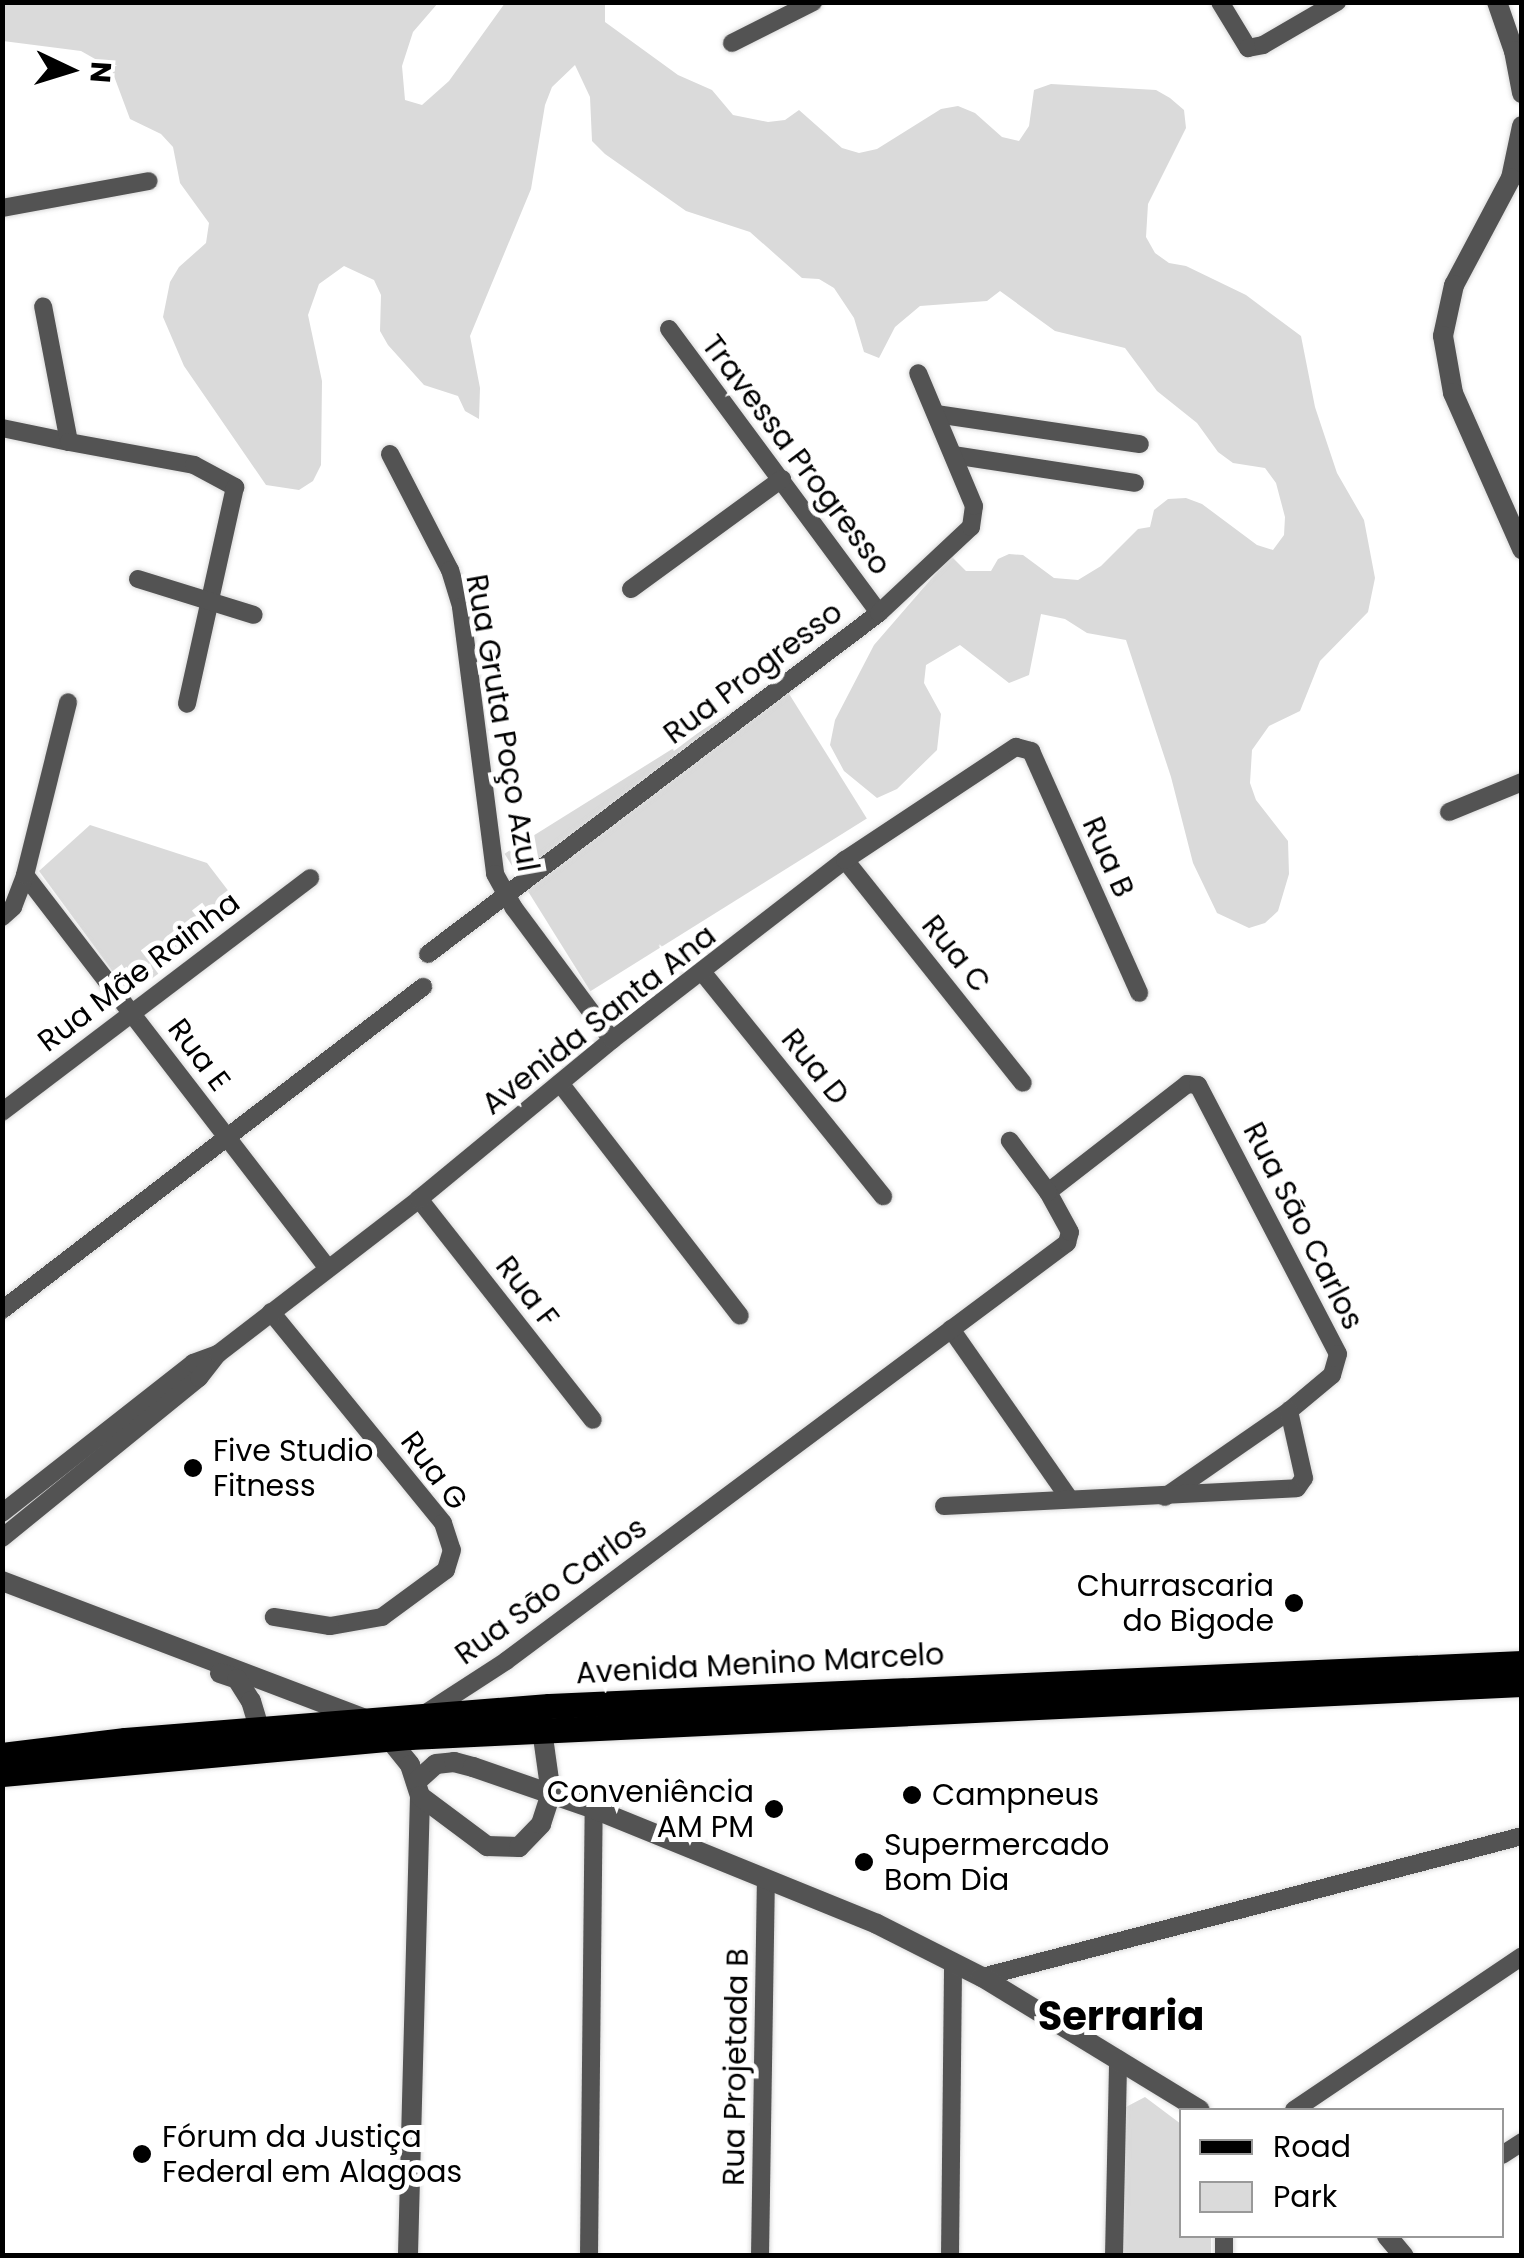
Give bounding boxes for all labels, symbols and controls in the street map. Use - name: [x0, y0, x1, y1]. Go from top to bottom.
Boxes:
- north arrow: [20, 20, 120, 120]
- text: N: [80, 60, 121, 84]
- street label: Travessa Progresso: [694, 328, 898, 582]
- street label: Rua Gruta Poço Azul: [458, 572, 546, 874]
- street label: Rua Progresso: [657, 594, 849, 752]
- street label: Rua B: [1074, 811, 1142, 903]
- street label: Rua Mãe Rainha: [31, 884, 247, 1060]
- street label: Rua C: [914, 908, 998, 1000]
- street label: Avenida Santa Ana: [475, 918, 723, 1122]
- street label: Rua E: [160, 1012, 238, 1098]
- street label: Rua D: [774, 1022, 856, 1112]
- street label: Rua São Carlos: [1235, 1116, 1371, 1336]
- street label: Rua F: [488, 1249, 566, 1335]
- street label: Rua G: [393, 1425, 475, 1517]
- place label: Five Studio Fitness: [213, 1433, 374, 1504]
- marker: Five Studio Fitness: [182, 1457, 204, 1479]
- street label: Rua São Carlos: [448, 1510, 654, 1672]
- place label: Churrascaria do Bigode: [1077, 1568, 1274, 1638]
- marker: Churrascaria do Bigode: [1283, 1592, 1305, 1614]
- street label: Avenida Menino Marcelo: [575, 1636, 945, 1692]
- place label: Conveniência AM PM: [547, 1774, 754, 1844]
- place label: Campneus: [932, 1777, 1099, 1813]
- marker: Campneus: [901, 1784, 923, 1806]
- marker: Conveniência AM PM: [763, 1798, 785, 1820]
- place label: Supermercado Bom Dia: [884, 1827, 1110, 1898]
- marker: Supermercado Bom Dia: [853, 1851, 875, 1873]
- street label: Rua Projetada B: [716, 1948, 756, 2186]
- district label: Serraria: [1038, 1992, 1204, 2040]
- legend: [1179, 2108, 1504, 2238]
- place label: Fórum da Justiça Federal em Alagoas: [162, 2119, 462, 2190]
- text: Road: [1273, 2125, 1351, 2168]
- marker: Fórum da Justiça Federal em Alagoas: [131, 2143, 153, 2165]
- text: Park: [1273, 2175, 1337, 2218]

